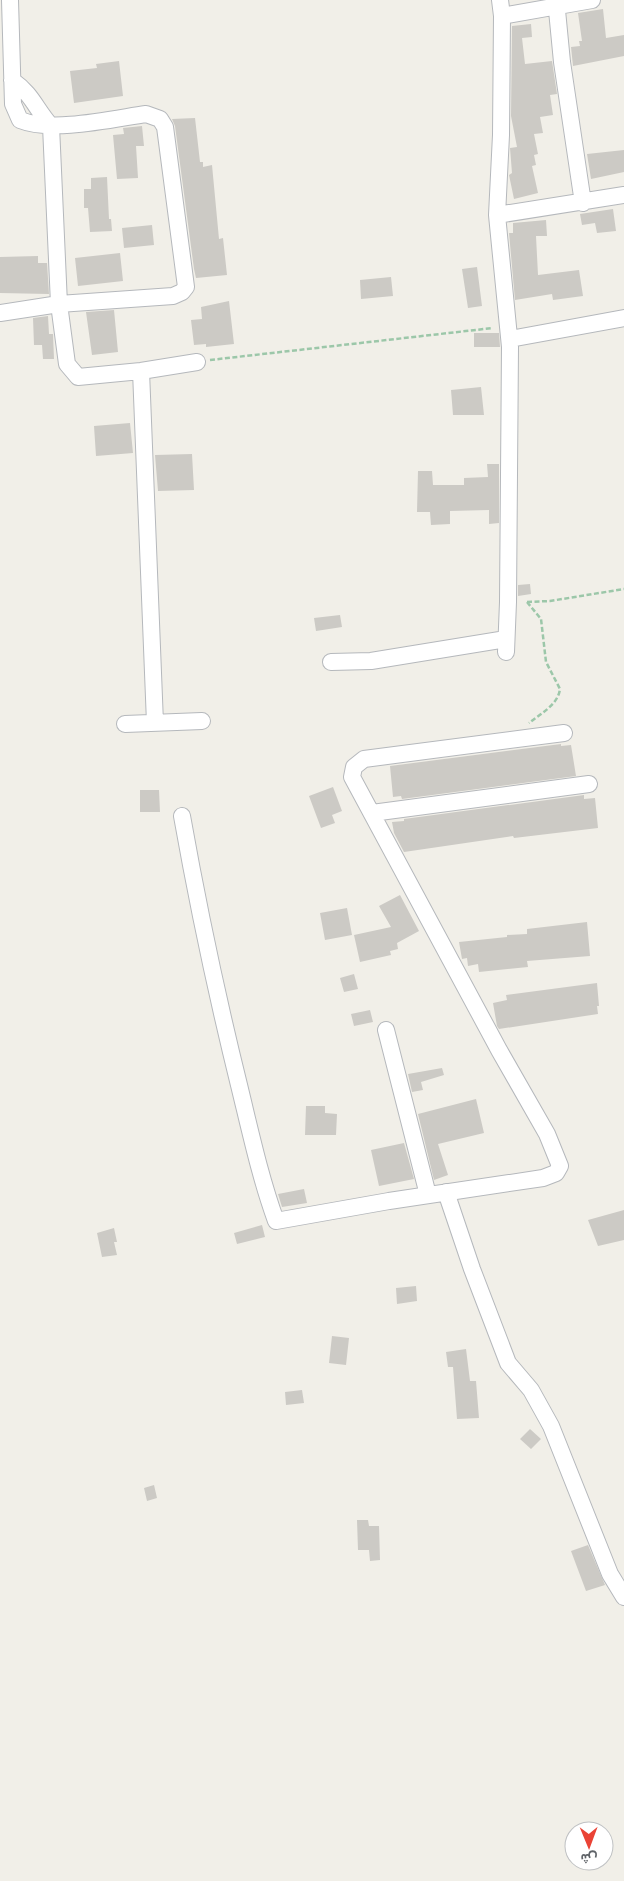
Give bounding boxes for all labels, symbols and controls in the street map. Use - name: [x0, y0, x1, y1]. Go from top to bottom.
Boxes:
- north arrow: [564, 1821, 614, 1871]
- text: ش: [580, 1849, 598, 1868]

